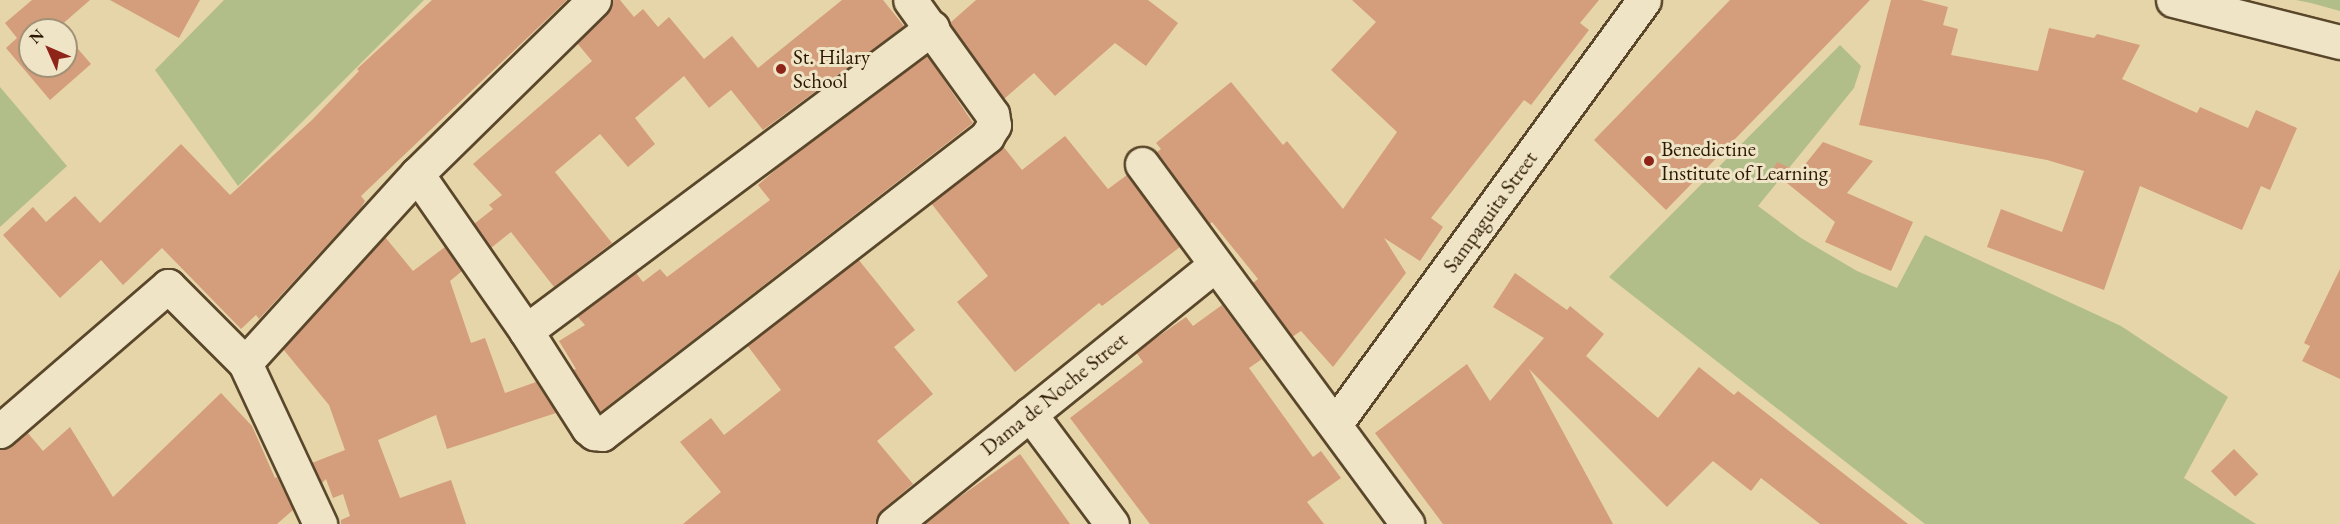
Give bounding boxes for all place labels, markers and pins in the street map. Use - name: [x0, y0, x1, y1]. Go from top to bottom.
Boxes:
- place label: St. Hilary School: [793, 44, 870, 94]
- marker: St. Hilary School: [774, 62, 788, 76]
- place label: Benedictine Institute of Learning: [1661, 136, 1828, 186]
- marker: Benedictine Institute of Learning: [1642, 154, 1656, 168]

